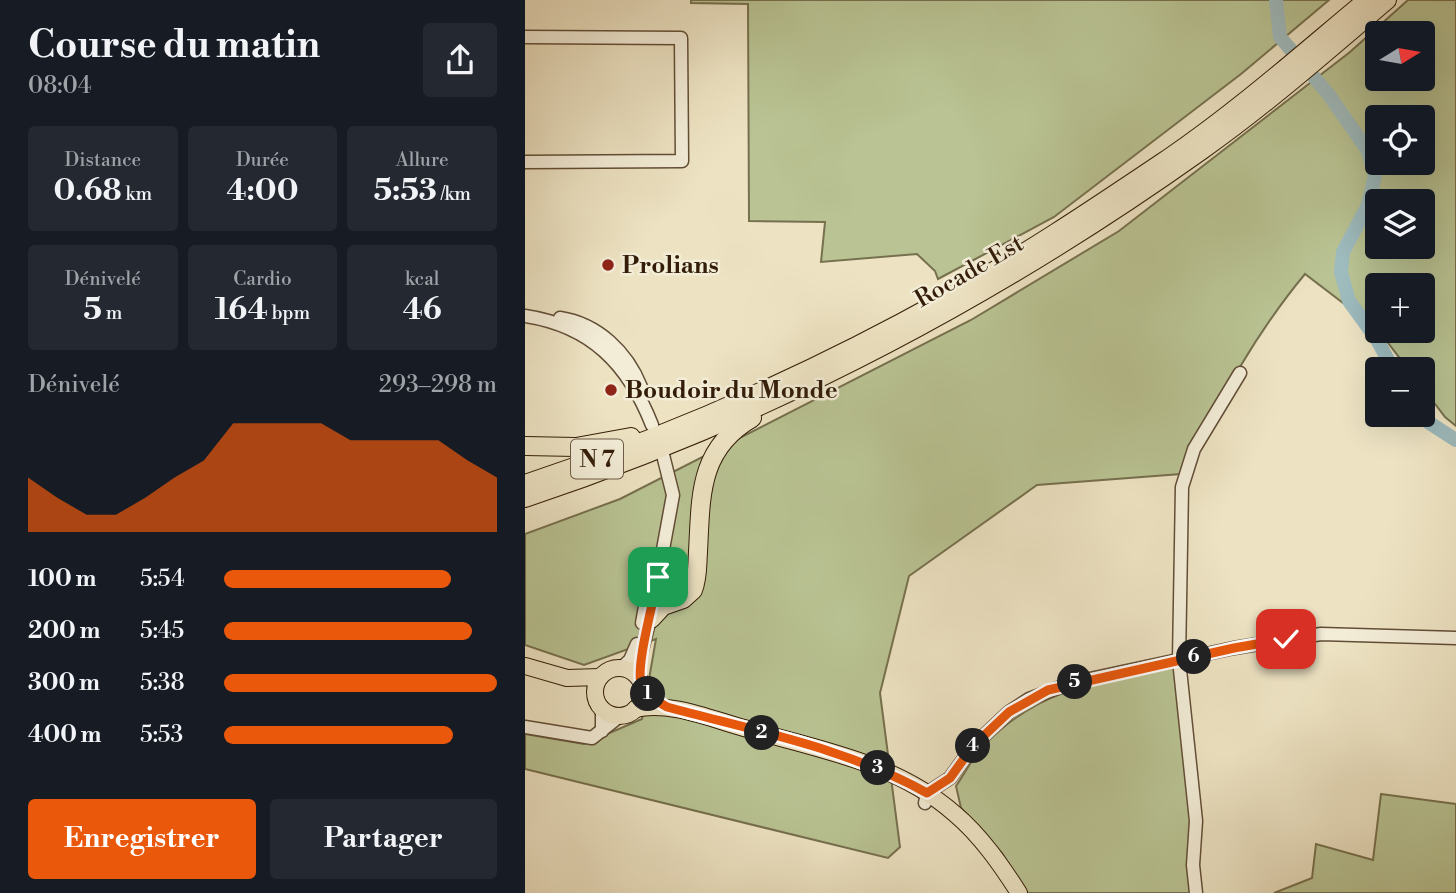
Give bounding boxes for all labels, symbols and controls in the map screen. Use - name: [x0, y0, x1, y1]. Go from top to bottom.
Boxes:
- north arrow: [1365, 21, 1435, 91]
- map controls: [1365, 21, 1435, 427]
- text: Course du matin: [28, 22, 320, 69]
- button: share: [423, 23, 497, 97]
- text: 08:04: [28, 72, 91, 100]
- button: locate: [1365, 105, 1435, 175]
- text: Distance: [64, 148, 141, 172]
- text: Durée: [236, 148, 289, 172]
- text: Allure: [396, 148, 449, 172]
- text: 0.68: [54, 172, 122, 210]
- text: 4:00: [227, 172, 298, 210]
- text: 5:53: [373, 172, 437, 210]
- text: km: [122, 182, 152, 206]
- text: /km: [437, 182, 471, 206]
- button: layers: [1365, 189, 1435, 259]
- street label: Rocade Est: [910, 228, 1030, 315]
- place label: Prolians: [622, 251, 719, 281]
- marker: Prolians: [600, 257, 616, 273]
- text: Dénivelé: [65, 267, 141, 291]
- text: Cardio: [233, 267, 292, 291]
- text: kcal: [405, 267, 439, 291]
- button: +: [1365, 273, 1435, 343]
- text: 5: [83, 291, 102, 329]
- text: 164: [215, 291, 268, 329]
- text: 46: [403, 291, 442, 329]
- text: m: [102, 301, 122, 325]
- text: bpm: [268, 301, 310, 325]
- button: −: [1365, 357, 1435, 427]
- text: Dénivelé: [28, 371, 120, 399]
- text: 293–298 m: [379, 371, 497, 399]
- place label: Boudoir du Monde: [625, 376, 838, 406]
- marker: Boudoir du Monde: [603, 382, 619, 398]
- road number: N 7: [571, 440, 623, 478]
- pin: [628, 547, 688, 607]
- icon: arrive: [639, 558, 677, 596]
- text: 100 m: [28, 565, 96, 593]
- text: 5:54: [140, 565, 185, 593]
- pin: [1256, 609, 1316, 669]
- text: 200 m: [28, 617, 100, 645]
- text: 5:45: [140, 617, 184, 645]
- icon: check: [1267, 620, 1305, 658]
- pin: 6: [1177, 640, 1211, 674]
- text: 6: [1188, 644, 1199, 668]
- pin: 5: [1057, 664, 1093, 700]
- text: 300 m: [28, 669, 100, 697]
- text: 5:38: [140, 669, 185, 697]
- text: 5: [1069, 669, 1080, 693]
- pin: 1: [631, 676, 665, 712]
- text: 1: [643, 681, 652, 705]
- pin: 2: [744, 716, 779, 750]
- text: 2: [756, 720, 767, 744]
- text: 400 m: [28, 721, 101, 749]
- text: 5:53: [140, 721, 183, 749]
- pin: 4: [955, 728, 991, 764]
- text: 4: [966, 733, 979, 757]
- pin: 3: [861, 750, 895, 786]
- text: 3: [872, 755, 883, 779]
- button: Enregistrer: [28, 799, 256, 879]
- button: Partager: [270, 799, 497, 879]

